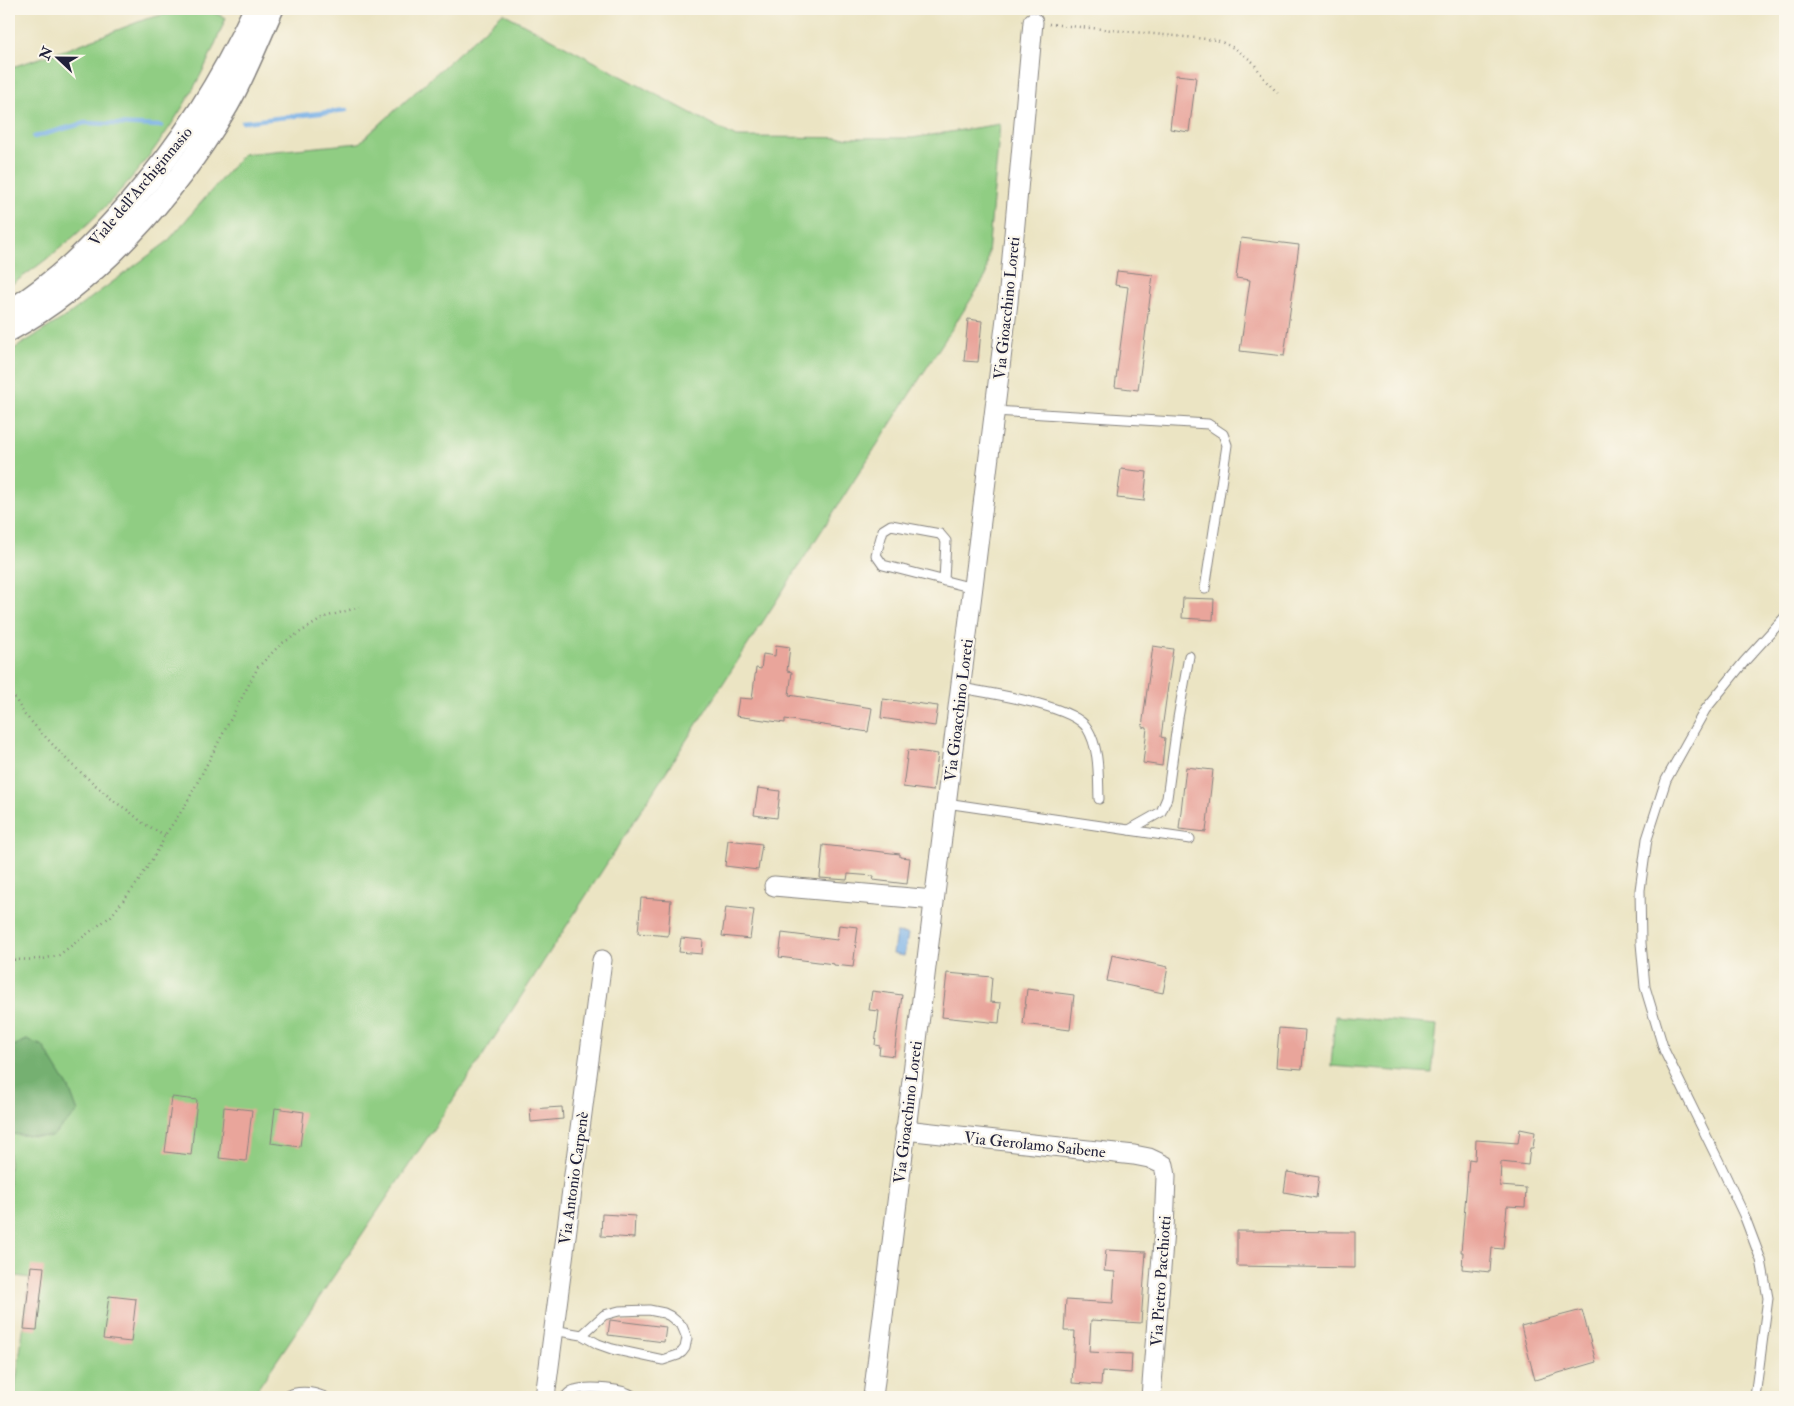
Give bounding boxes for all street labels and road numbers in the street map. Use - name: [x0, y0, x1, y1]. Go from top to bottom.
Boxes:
- street label: Viale dell'Archiginnasio: [85, 122, 197, 251]
- street label: Via Gioacchino Loreti: [990, 236, 1024, 381]
- street label: Via Gioacchino Loreti: [940, 638, 978, 783]
- street label: Via Gioacchino Loreti: [889, 1040, 927, 1185]
- street label: Via Antonio Carpenè: [555, 1110, 594, 1246]
- street label: Via Gerolamo Saibene: [963, 1128, 1107, 1162]
- street label: Via Pietro Pacchiotti: [1146, 1215, 1176, 1347]

